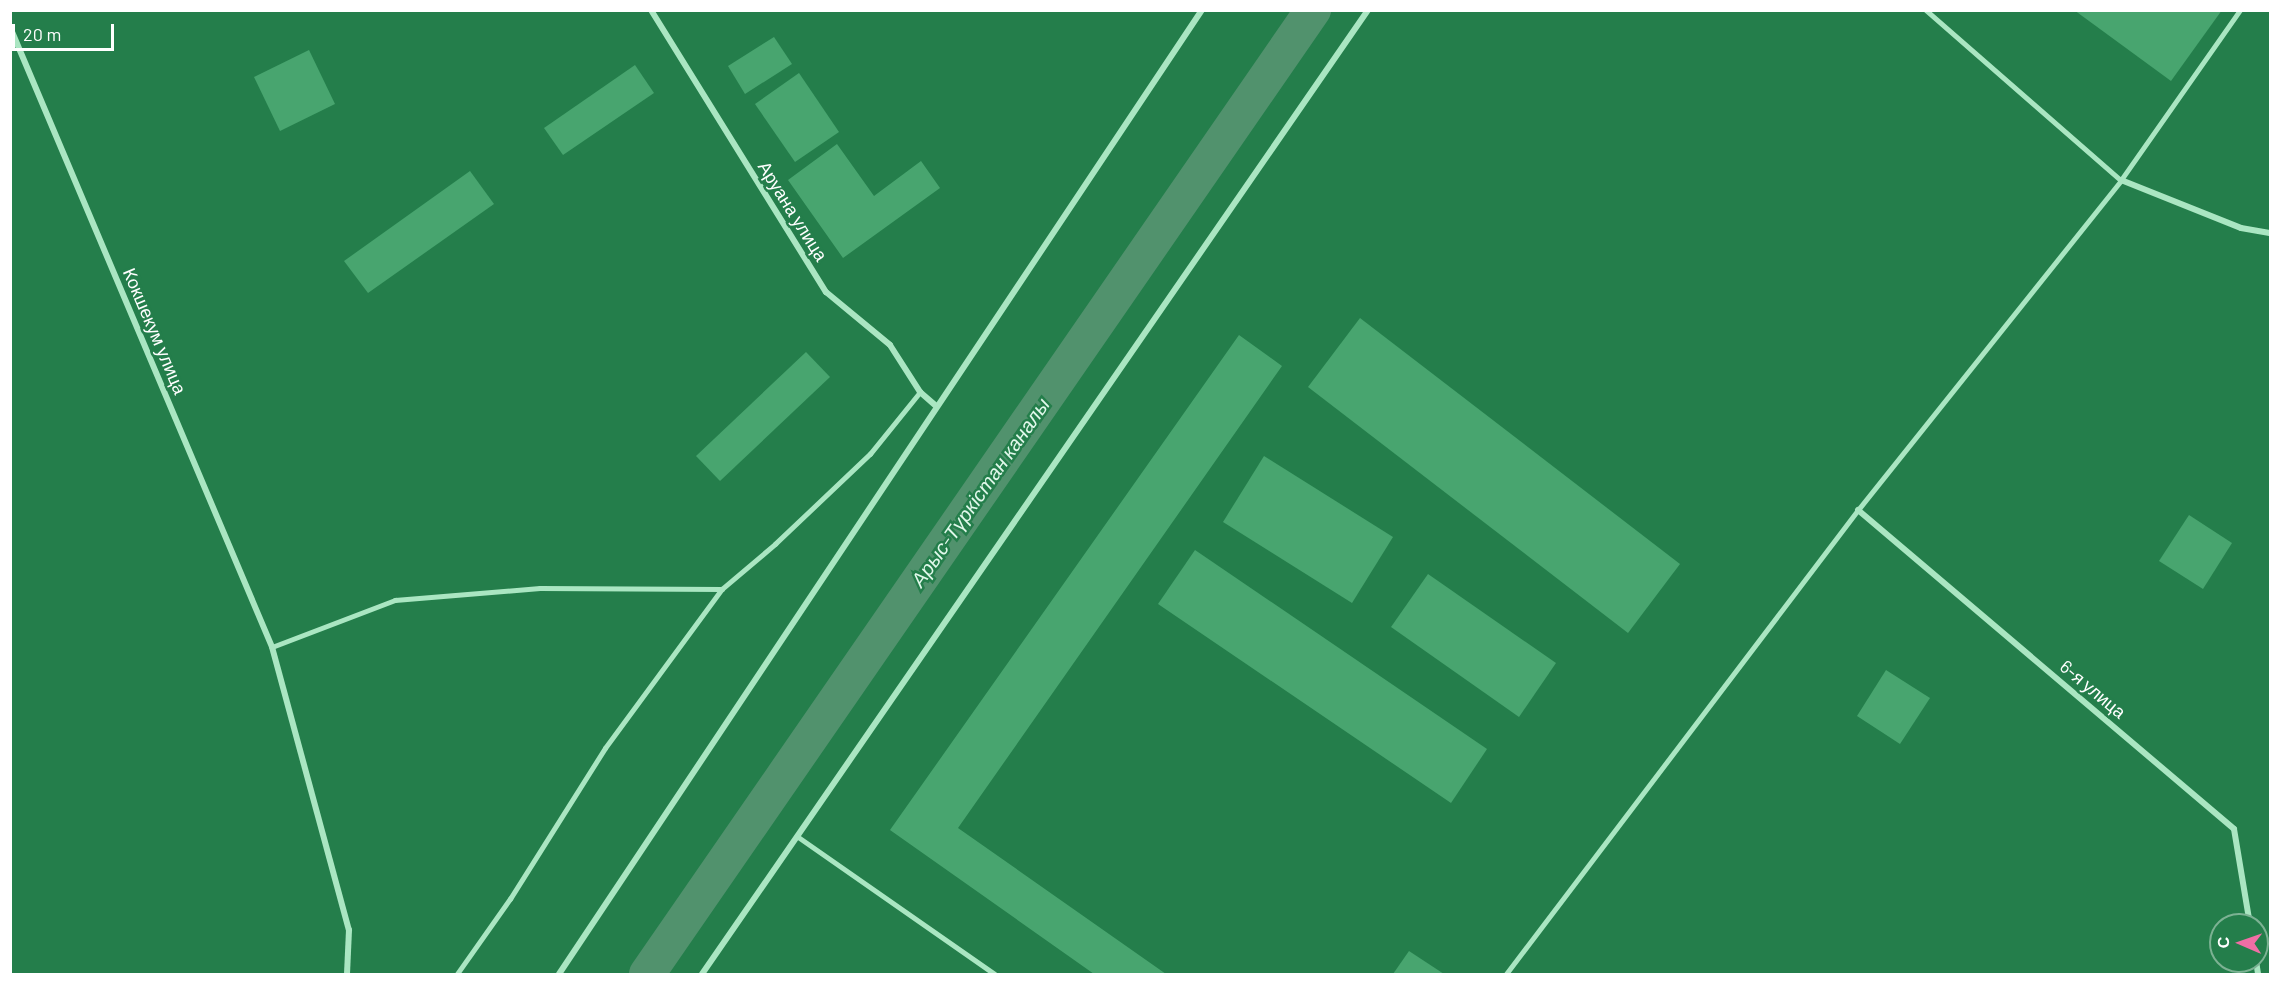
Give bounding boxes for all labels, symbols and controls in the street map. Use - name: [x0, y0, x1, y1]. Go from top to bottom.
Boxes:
- scale bar: [15, 12, 117, 50]
- text: 20 m: [23, 23, 61, 45]
- street label: Аруана улица: [754, 157, 832, 265]
- street label: Кокшекум улица: [119, 265, 191, 397]
- water label: Арыс-Түркістан каналы: [906, 393, 1054, 591]
- street label: 6-я улица: [2056, 655, 2130, 723]
- north arrow: [2209, 913, 2269, 973]
- text: С: [2213, 936, 2232, 949]

